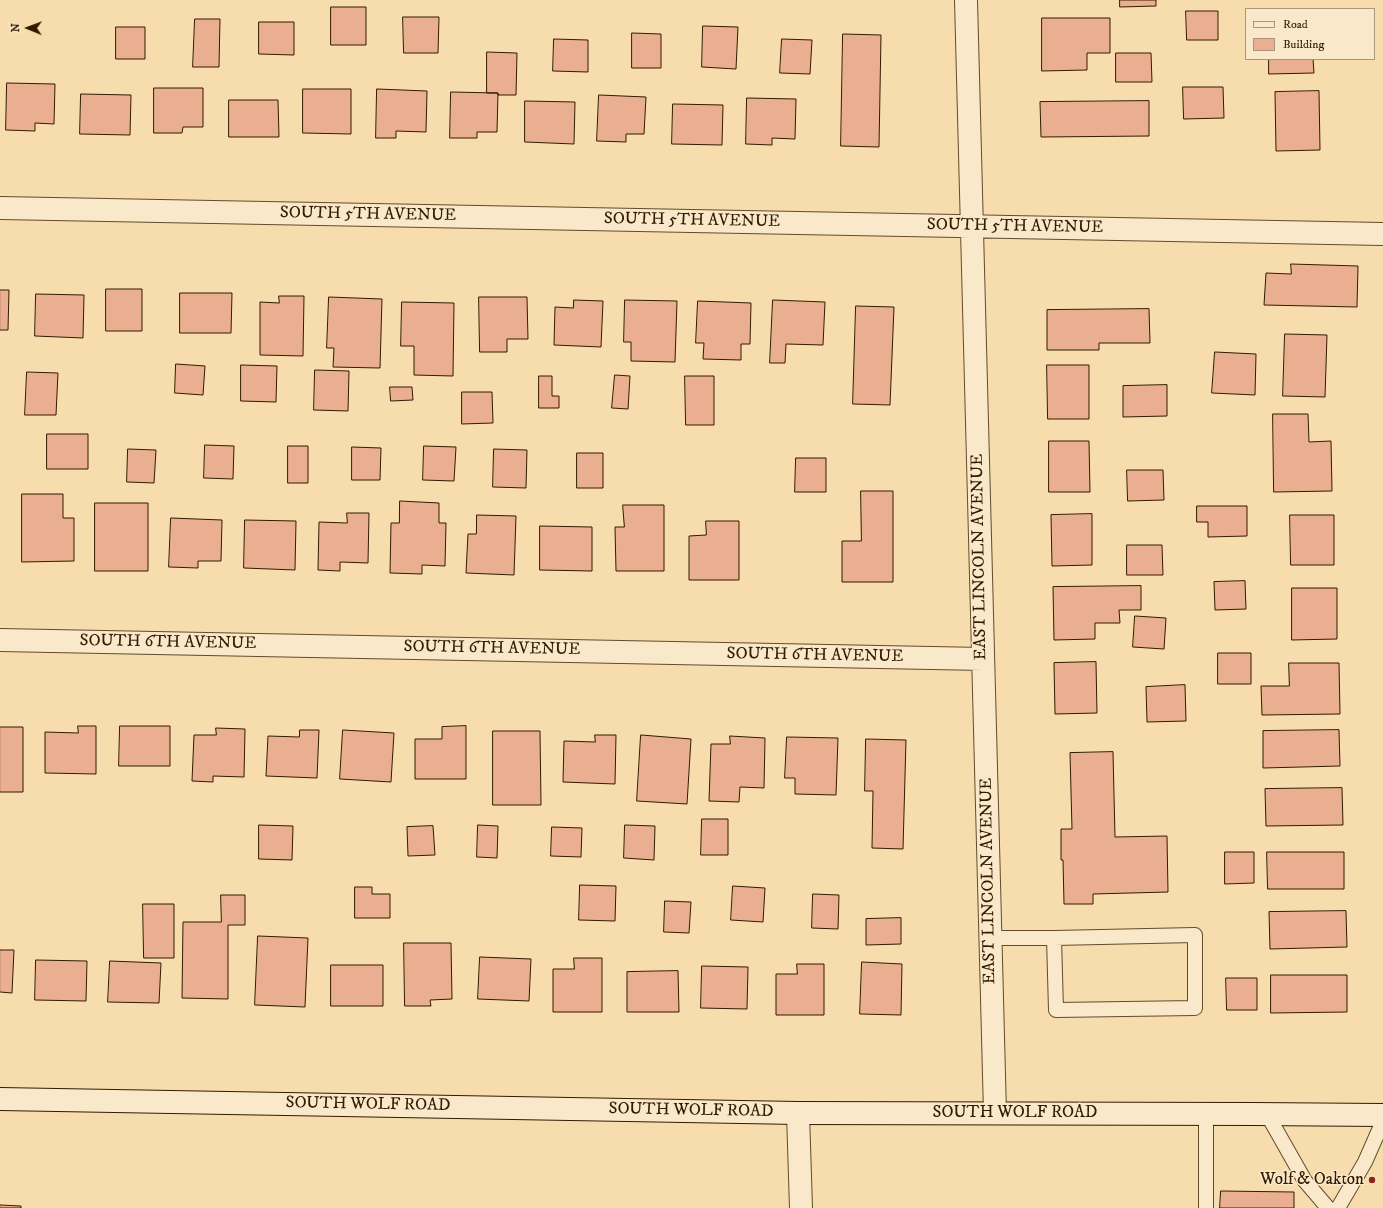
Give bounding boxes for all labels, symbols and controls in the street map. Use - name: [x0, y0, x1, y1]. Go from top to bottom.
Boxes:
- north arrow: [8, 8, 48, 48]
- legend: [1245, 8, 1375, 60]
- text: Road: [1283, 17, 1308, 32]
- text: N: [9, 23, 23, 32]
- text: Building: [1283, 37, 1324, 52]
- street label: SOUTH 5TH AVENUE: [280, 203, 456, 227]
- street label: SOUTH 5TH AVENUE: [604, 209, 780, 233]
- street label: SOUTH 5TH AVENUE: [927, 215, 1103, 239]
- street label: EAST LINCOLN AVENUE: [968, 454, 992, 660]
- street label: SOUTH 6TH AVENUE: [79, 631, 257, 655]
- street label: SOUTH 6TH AVENUE: [403, 637, 581, 661]
- street label: SOUTH 6TH AVENUE: [726, 644, 904, 668]
- street label: EAST LINCOLN AVENUE: [977, 778, 1001, 984]
- street label: SOUTH WOLF ROAD: [285, 1093, 451, 1117]
- street label: SOUTH WOLF ROAD: [608, 1099, 774, 1123]
- street label: SOUTH WOLF ROAD: [933, 1103, 1097, 1123]
- place label: Wolf & Oakton: [1260, 1170, 1364, 1190]
- marker: Wolf & Oakton: [1367, 1175, 1377, 1185]

